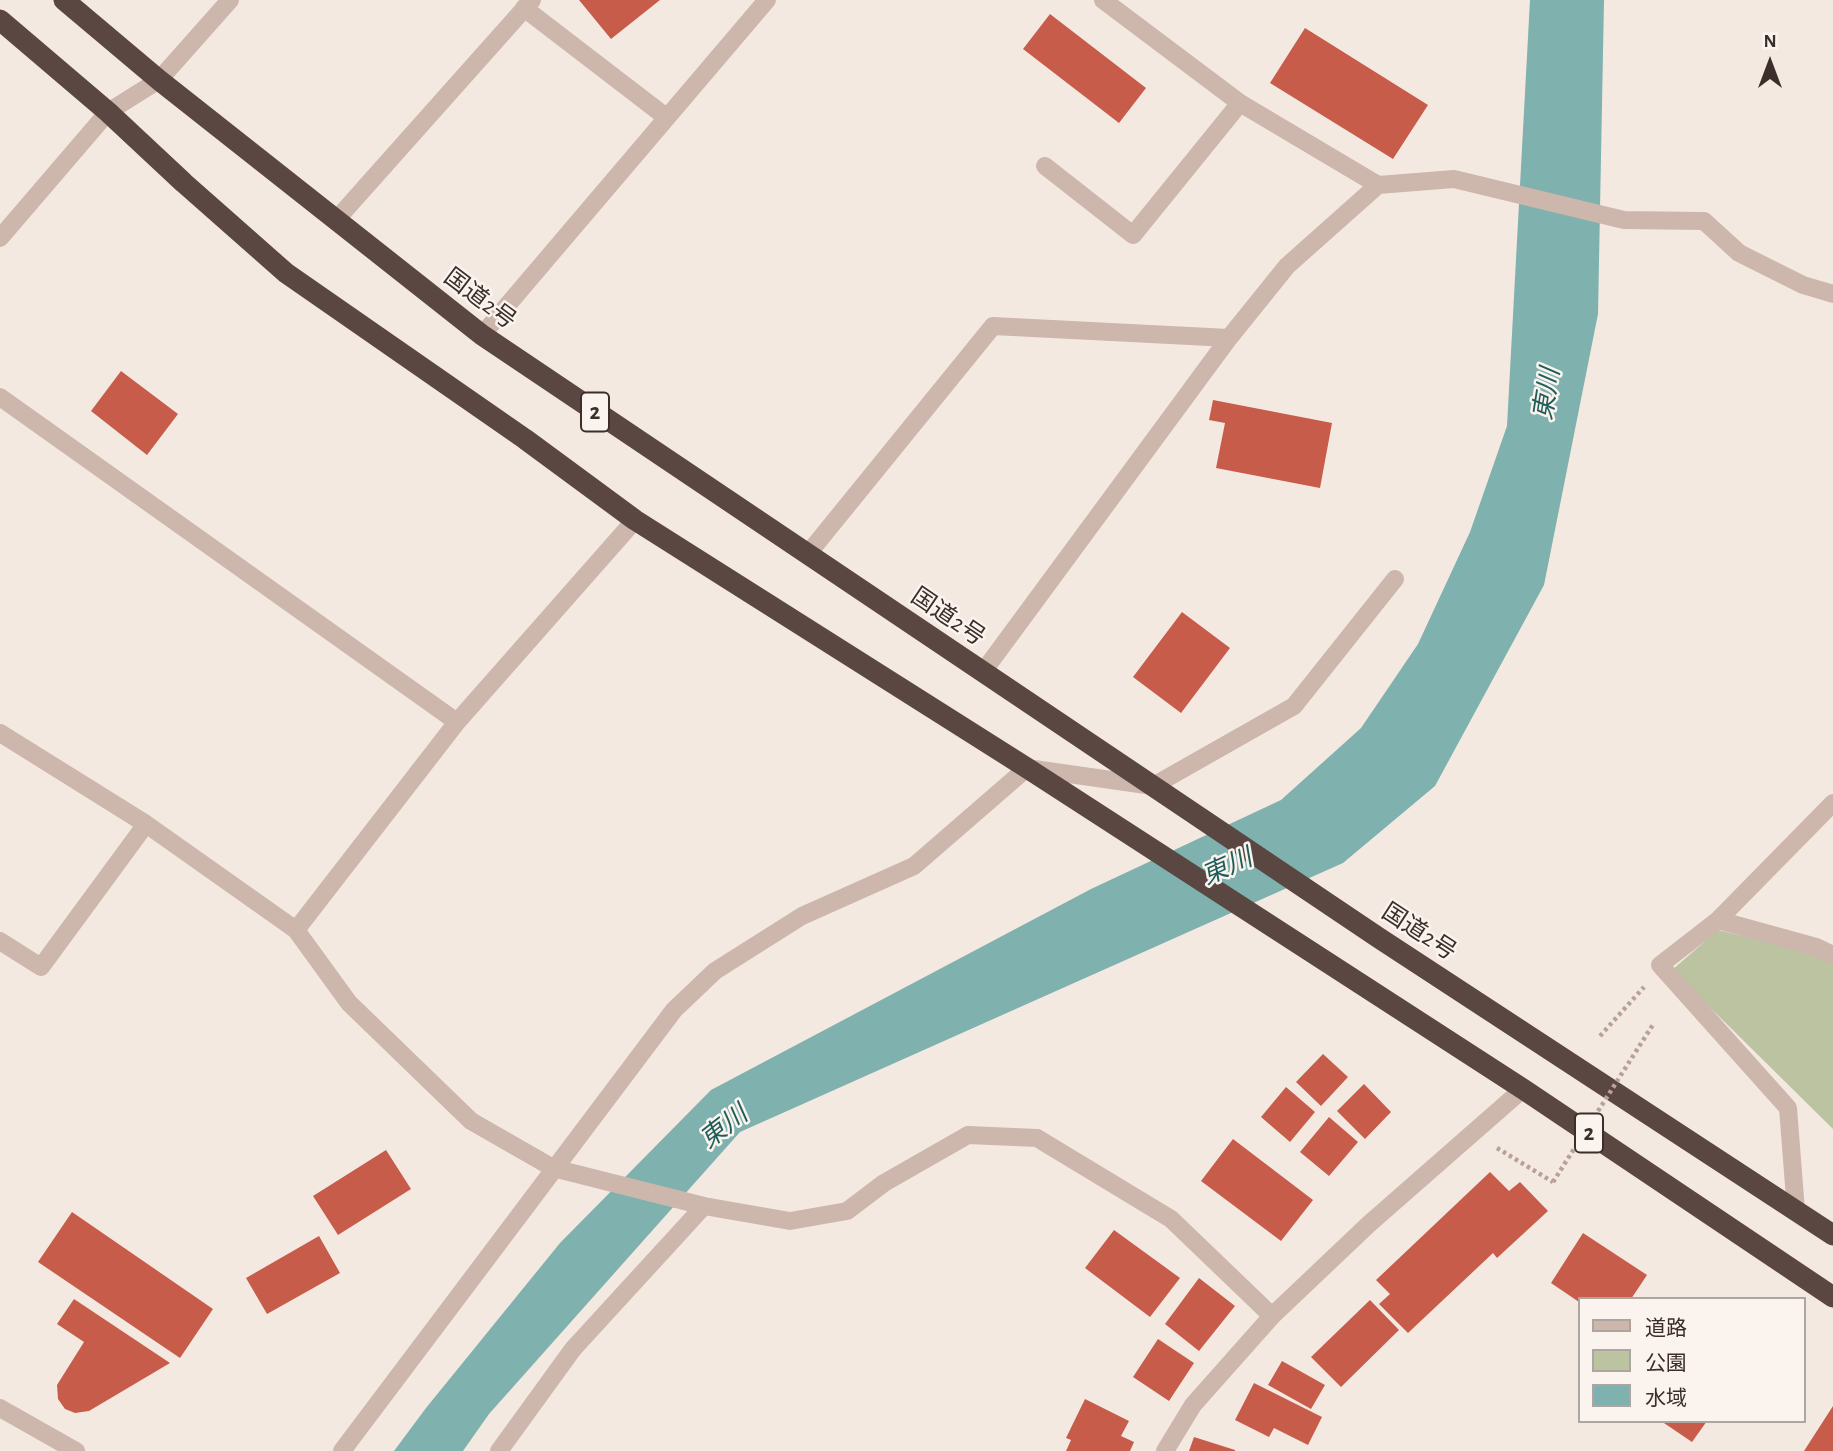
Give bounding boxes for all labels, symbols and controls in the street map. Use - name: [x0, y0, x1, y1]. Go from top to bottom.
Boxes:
- north arrow: [1735, 28, 1805, 98]
- text: N: [1763, 32, 1777, 51]
- street label: 国道2号: [438, 263, 522, 335]
- water label: 東川: [1528, 366, 1566, 422]
- road number: 2: [581, 392, 609, 432]
- street label: 国道2号: [906, 582, 990, 652]
- water label: 東川: [1197, 842, 1257, 892]
- street label: 国道2号: [1376, 897, 1462, 967]
- water label: 東川: [694, 1099, 754, 1155]
- road number: 2: [1575, 1114, 1603, 1152]
- legend: [1577, 1297, 1805, 1423]
- text: 道路: [1645, 1318, 1687, 1339]
- text: 公園: [1645, 1353, 1687, 1374]
- text: 水域: [1645, 1388, 1687, 1409]

